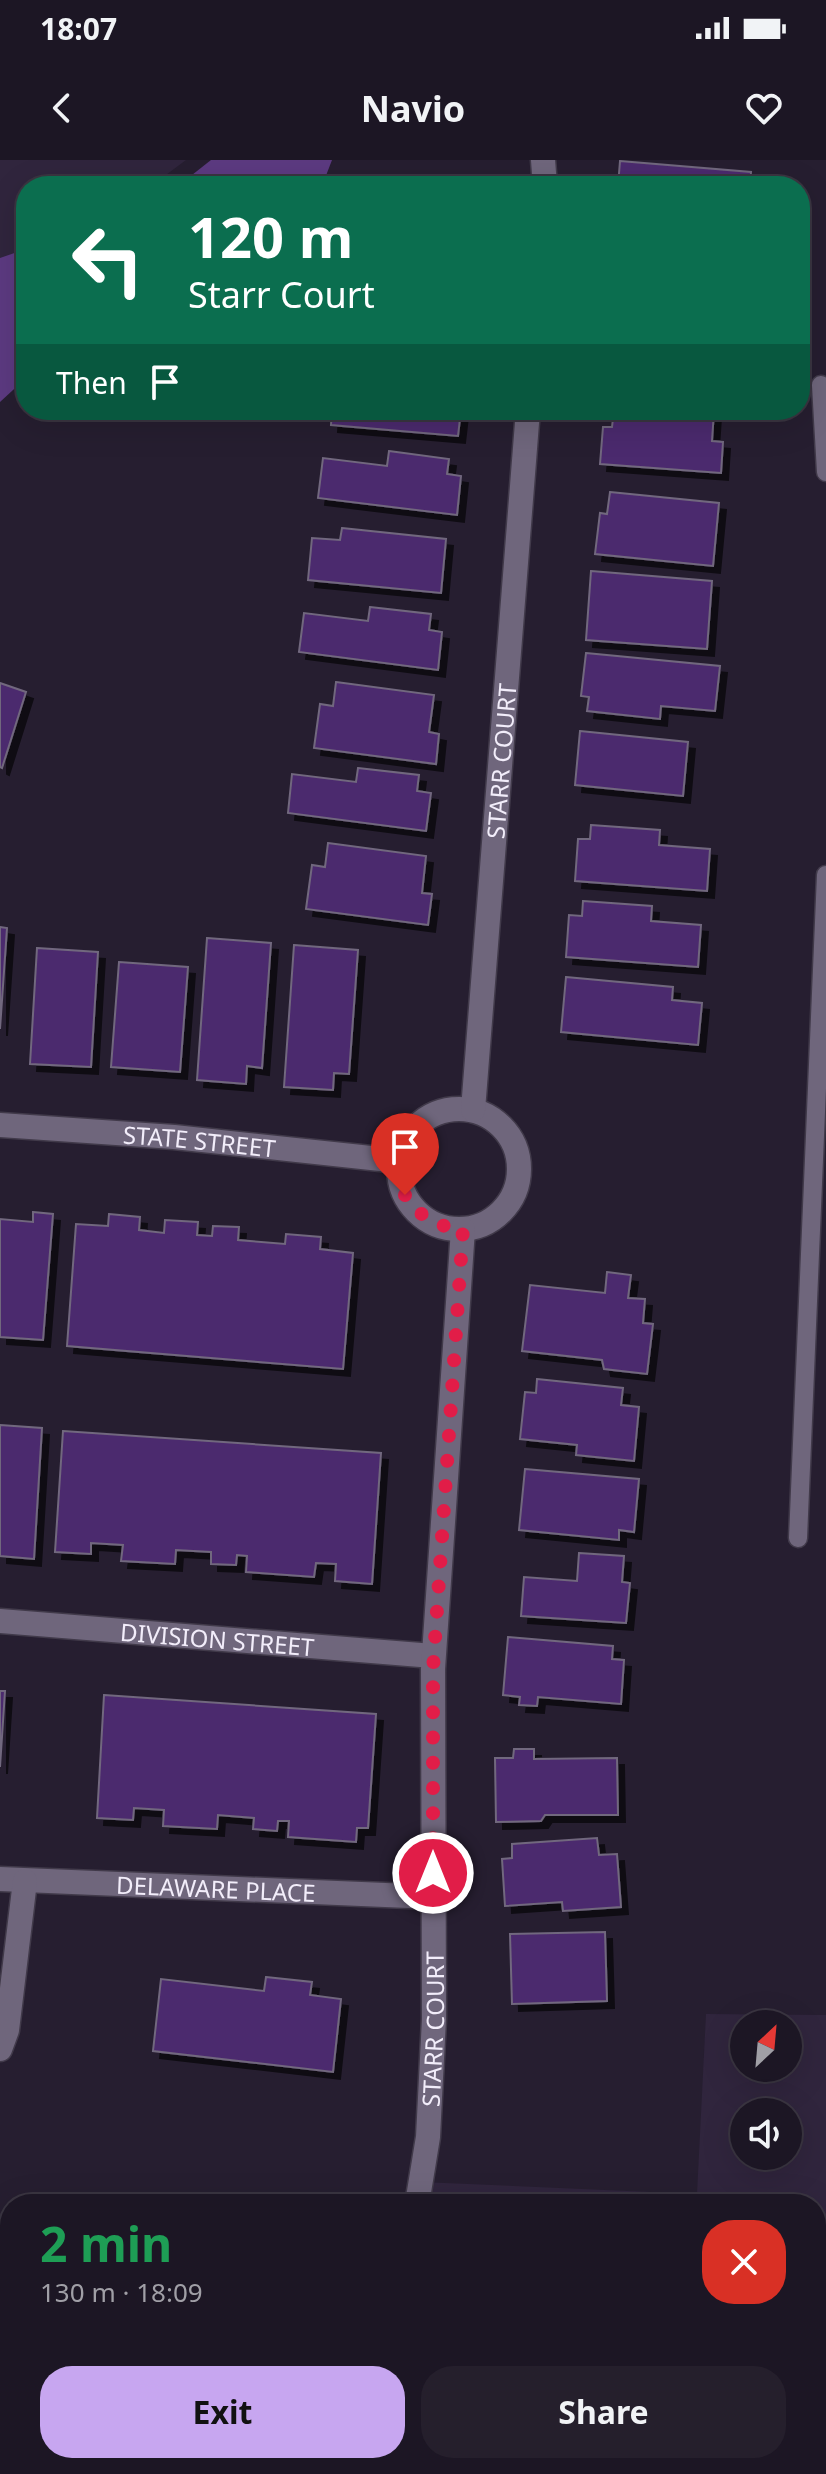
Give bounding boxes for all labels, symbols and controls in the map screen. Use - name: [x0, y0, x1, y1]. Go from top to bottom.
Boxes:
- text: 18:07: [40, 8, 117, 49]
- text: Navio: [361, 84, 465, 133]
- icon: back: [40, 86, 84, 130]
- icon: heart: [742, 86, 786, 130]
- text: 120 m: [188, 198, 353, 274]
- icon: left: [56, 208, 160, 312]
- text: Starr Court: [188, 270, 375, 319]
- icon: arrive: [143, 360, 187, 404]
- text: Then: [56, 362, 127, 403]
- street label: STARR COURT: [478, 682, 523, 840]
- pin: [371, 1113, 439, 1195]
- street label: STATE STREET: [122, 1117, 278, 1164]
- icon: arrive: [383, 1125, 427, 1169]
- street label: DIVISION STREET: [119, 1614, 316, 1663]
- position arrow: [391, 1831, 475, 1915]
- street label: DELAWARE PLACE: [115, 1867, 316, 1909]
- street label: STARR COURT: [413, 1951, 451, 2108]
- north arrow: [730, 2010, 802, 2082]
- map controls: [730, 2010, 802, 2170]
- button: sound: [730, 2098, 802, 2170]
- text: 2 min: [40, 2211, 172, 2276]
- button: close: [702, 2220, 786, 2304]
- text: 130 m · 18:09: [40, 2274, 203, 2310]
- button: Exit: [40, 2366, 405, 2458]
- button: Share: [421, 2366, 786, 2458]

